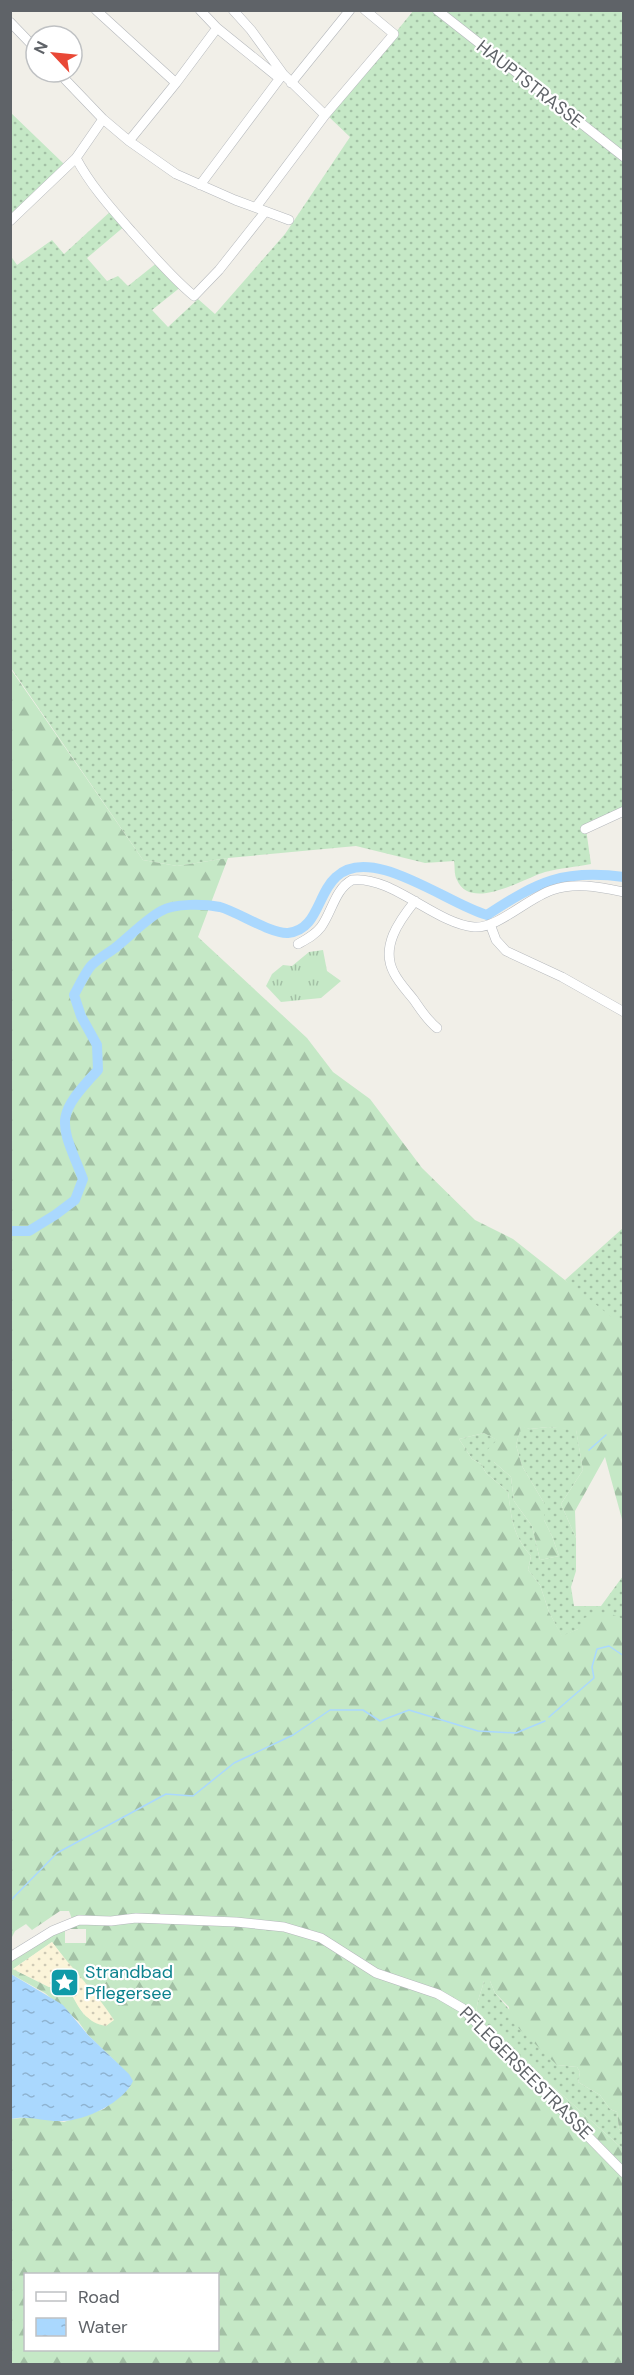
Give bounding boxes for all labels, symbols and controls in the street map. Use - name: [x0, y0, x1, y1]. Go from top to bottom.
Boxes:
- north arrow: [24, 24, 84, 84]
- street label: HAUPTSTRASSE: [472, 35, 588, 133]
- text: N: [29, 38, 53, 57]
- place label: Strandbad Pflegersee: [85, 1960, 173, 2005]
- place icon: Strandbad Pflegersee: [48, 1966, 80, 1998]
- street label: PFLEGERSEESTRASSE: [454, 2001, 598, 2145]
- legend: [24, 2273, 219, 2351]
- text: Road: [78, 2285, 120, 2309]
- text: Water: [78, 2315, 128, 2339]

